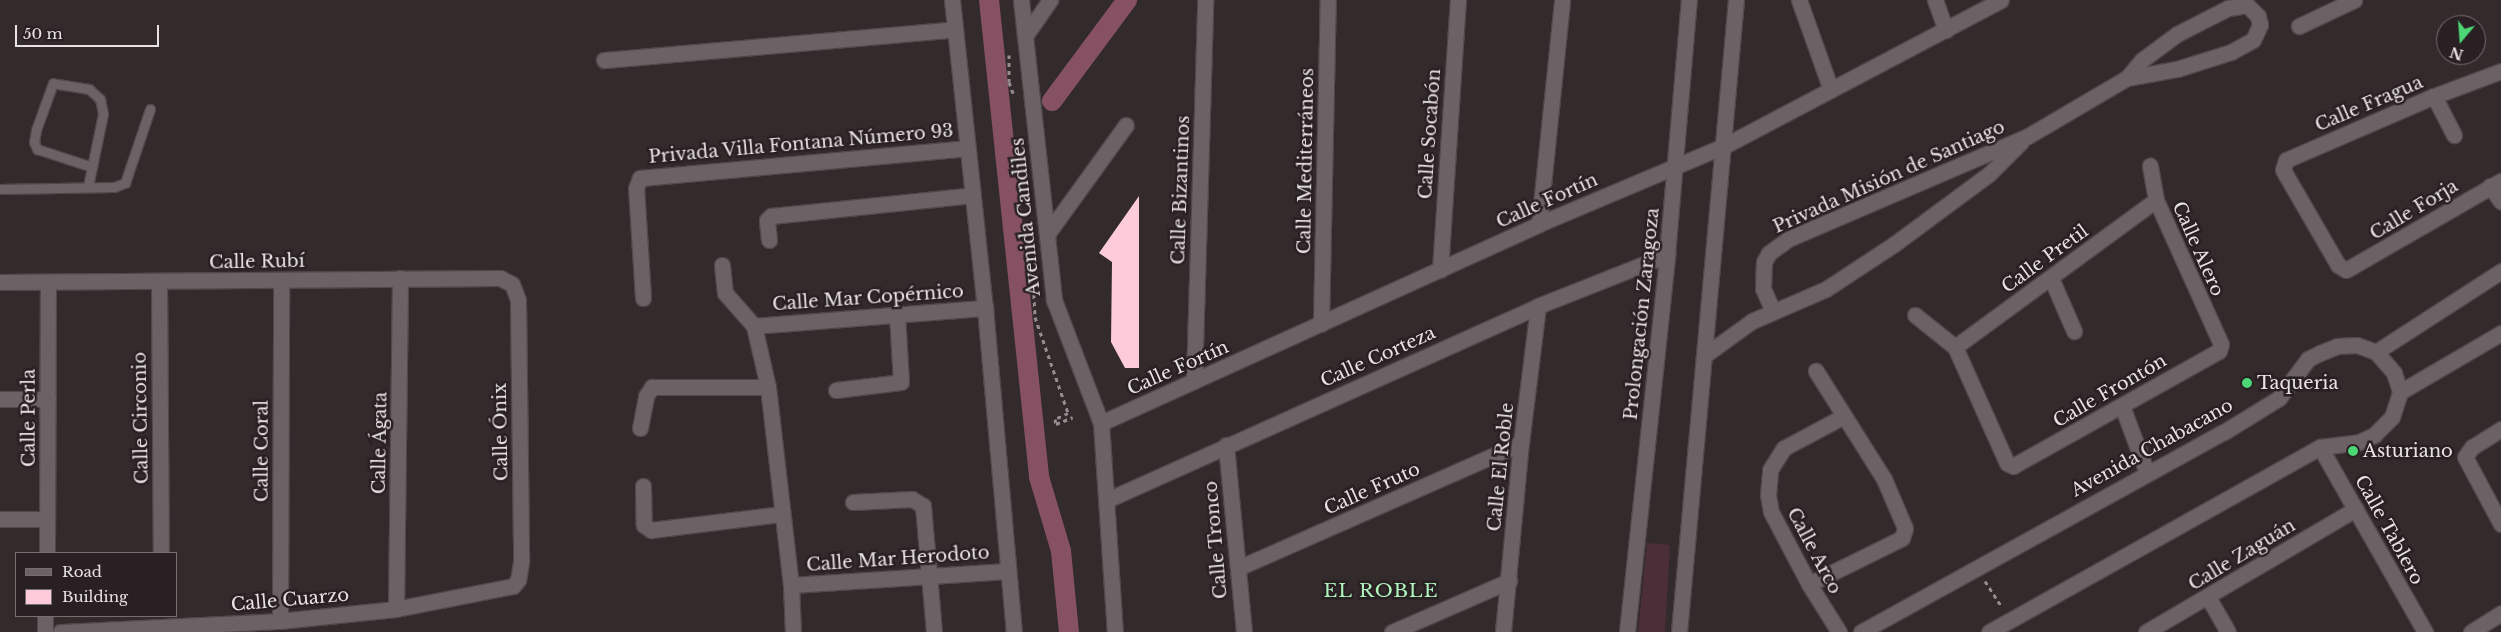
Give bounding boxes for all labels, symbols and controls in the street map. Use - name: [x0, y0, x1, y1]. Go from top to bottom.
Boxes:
- scale bar: [18, 15, 161, 47]
- north arrow: [2436, 15, 2486, 65]
- text: 50 m: [23, 24, 63, 43]
- text: N: [2448, 43, 2466, 64]
- street label: Calle Mediterráneos: [1294, 68, 1318, 254]
- street label: Calle Socabón: [1415, 68, 1445, 200]
- street label: Calle Fragua: [2312, 72, 2426, 136]
- street label: Calle Bizantinos: [1168, 115, 1194, 265]
- street label: Privada Misión de Santiago: [1770, 116, 2008, 238]
- street label: Privada Villa Fontana Número 93: [647, 120, 955, 168]
- street label: Avenida Candiles: [1007, 137, 1045, 297]
- street label: Calle Fortín: [1493, 169, 1601, 233]
- street label: Calle Forja: [2366, 175, 2462, 245]
- street label: Calle Alero: [2167, 198, 2229, 300]
- street label: Prolongación Zaragoza: [1620, 207, 1664, 421]
- street label: Calle Pretil: [1998, 220, 2092, 298]
- street label: Calle Rubí: [209, 250, 305, 274]
- street label: Calle Mar Copérnico: [771, 281, 965, 315]
- street label: Calle Corteza: [1317, 322, 1439, 392]
- street label: Calle Fortín: [1124, 336, 1232, 400]
- street label: Calle Frontón: [2050, 350, 2170, 432]
- street label: Calle Circonio: [129, 352, 153, 484]
- street label: Calle Perla: [18, 369, 40, 467]
- place label: Taqueria: [2257, 372, 2338, 394]
- marker: Taqueria: [2241, 377, 2253, 389]
- street label: Calle Ónix: [489, 383, 513, 481]
- street label: Calle Ágata: [368, 391, 392, 495]
- street label: Avenida Chabacano: [2067, 394, 2237, 502]
- street label: Calle Coral: [251, 400, 273, 502]
- street label: Calle El Roble: [1483, 402, 1519, 532]
- place label: Asturiano: [2363, 440, 2453, 462]
- marker: Asturiano: [2347, 445, 2359, 457]
- street label: Calle Fruto: [1321, 458, 1423, 520]
- street label: Calle Tablero: [2350, 471, 2428, 589]
- street label: Calle Tronco: [1200, 480, 1232, 600]
- street label: Calle Arco: [1782, 504, 1846, 598]
- street label: Calle Zaguán: [2185, 515, 2299, 595]
- street label: Calle Mar Herodoto: [805, 542, 991, 576]
- legend: [15, 552, 178, 617]
- text: Road: [62, 562, 102, 581]
- district label: EL ROBLE: [1322, 580, 1440, 602]
- street label: Calle Cuarzo: [230, 584, 350, 616]
- text: Building: [62, 587, 128, 606]

